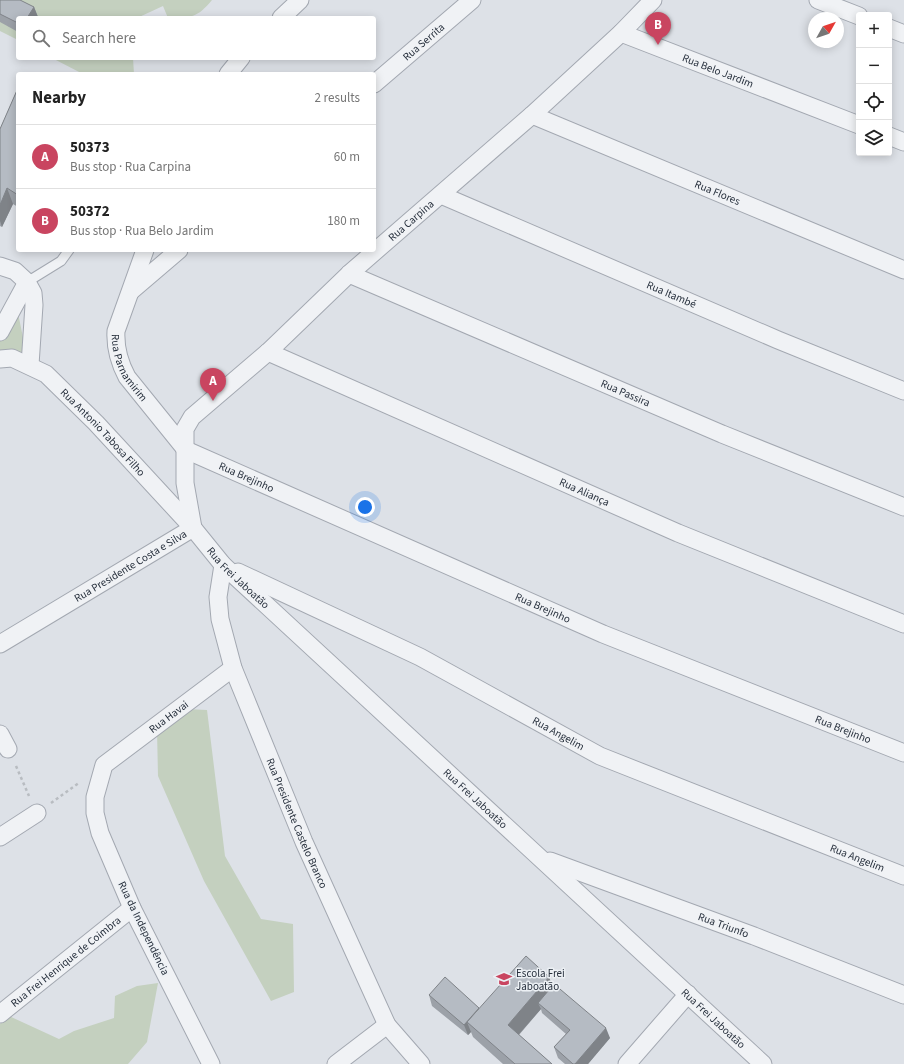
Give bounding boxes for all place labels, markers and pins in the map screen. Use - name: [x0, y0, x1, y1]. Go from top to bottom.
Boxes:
- pin: B: [645, 12, 671, 45]
- pin: A: [200, 368, 226, 401]
- place label: Escola Frei Jaboatão: [516, 966, 565, 994]
- school or university icon: Escola Frei Jaboatão: [495, 970, 513, 988]

